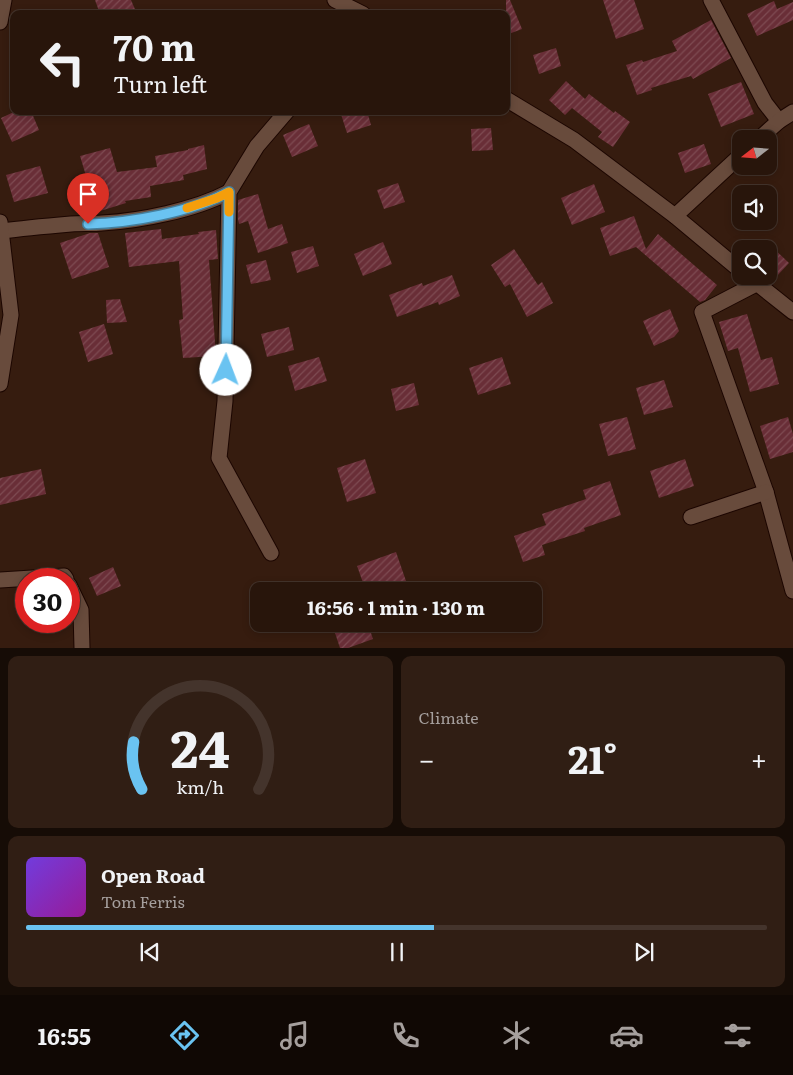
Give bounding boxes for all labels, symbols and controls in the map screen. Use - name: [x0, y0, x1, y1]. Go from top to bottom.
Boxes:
- text: 70 m: [113, 20, 195, 72]
- icon: left: [30, 30, 95, 95]
- text: Turn left: [113, 67, 207, 100]
- north arrow: [732, 130, 778, 175]
- map controls: [732, 130, 777, 285]
- pin: [67, 173, 109, 224]
- icon: arrive: [74, 180, 102, 208]
- button: sound: [732, 185, 777, 230]
- button: search: [732, 240, 777, 285]
- position arrow: [199, 343, 251, 395]
- speed limit sign: 30: [15, 568, 80, 633]
- text: 16:56 · 1 min · 130 m: [307, 593, 485, 621]
- text: Climate: [419, 705, 479, 729]
- text: 24: [171, 707, 230, 784]
- text: 21°: [568, 729, 618, 786]
- text: −: [419, 737, 435, 779]
- text: +: [751, 737, 767, 779]
- text: km/h: [176, 773, 224, 800]
- text: Open Road: [101, 861, 205, 889]
- text: Tom Ferris: [101, 889, 185, 913]
- icon: previous: [136, 938, 164, 966]
- icon: pause: [383, 938, 411, 966]
- icon: next: [630, 938, 658, 966]
- icon: directions: [167, 1018, 202, 1053]
- icon: music: [277, 1018, 312, 1053]
- icon: phone: [388, 1018, 423, 1053]
- icon: climate: [499, 1018, 534, 1053]
- icon: car: [609, 1018, 644, 1053]
- icon: filters: [720, 1018, 755, 1053]
- text: 16:55: [38, 1019, 91, 1052]

